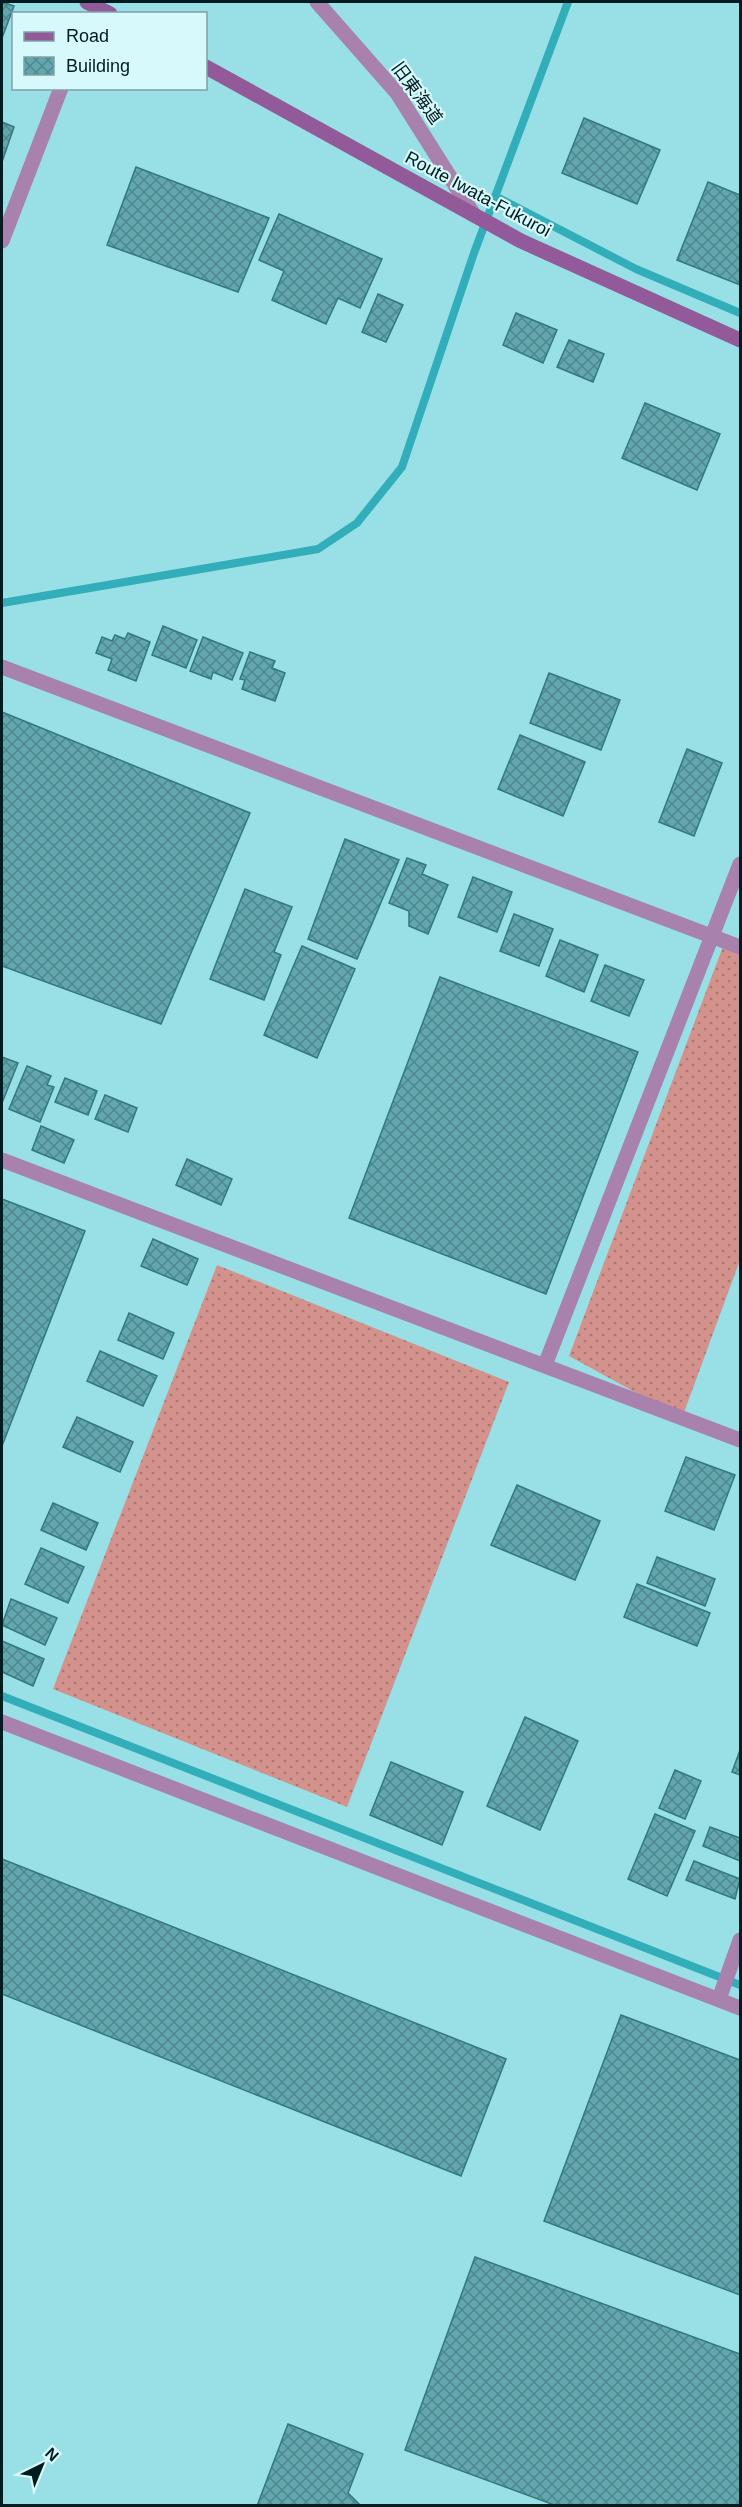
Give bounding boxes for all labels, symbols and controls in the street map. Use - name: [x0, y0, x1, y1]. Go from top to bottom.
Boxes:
- legend: [12, 12, 207, 90]
- text: Road: [66, 26, 109, 46]
- text: Building: [66, 56, 130, 76]
- street label: 旧東海道: [388, 58, 446, 128]
- street label: Route Iwata-Fukuroi: [402, 147, 554, 241]
- north arrow: [12, 2435, 72, 2495]
- text: N: [42, 2444, 62, 2465]

